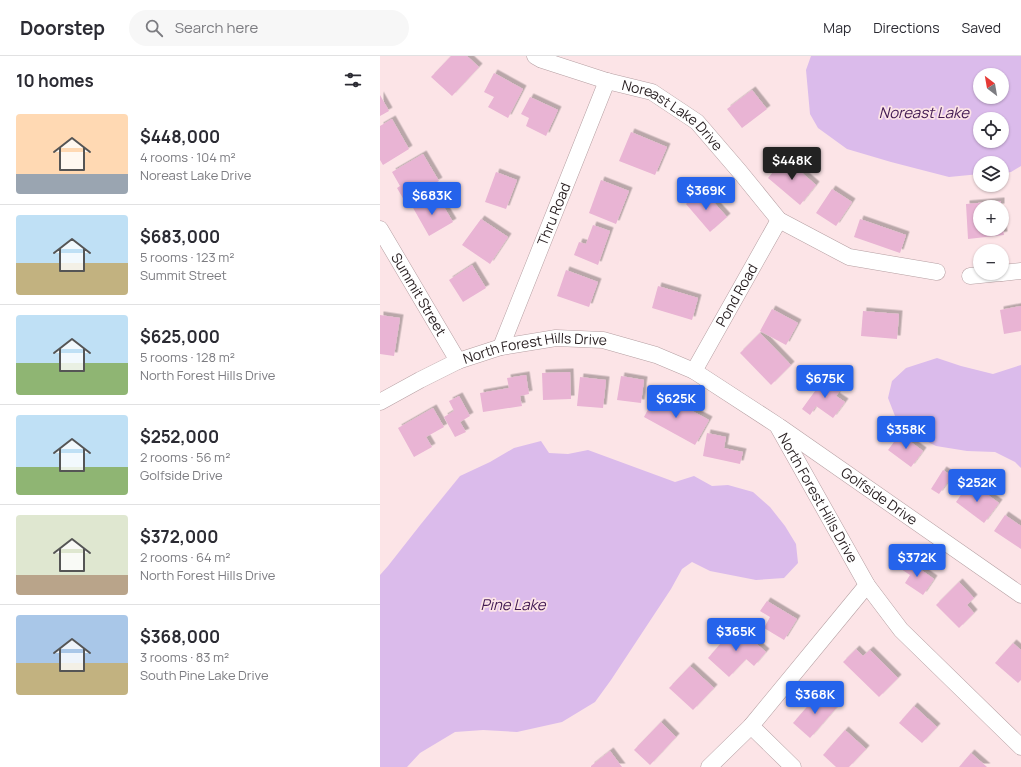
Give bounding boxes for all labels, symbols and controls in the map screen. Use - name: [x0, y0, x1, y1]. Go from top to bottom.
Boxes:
- search box: [129, 10, 409, 46]
- text: Doorstep: [20, 15, 105, 41]
- icon: search: [143, 17, 165, 39]
- text: Search here: [175, 17, 258, 38]
- text: Map: [823, 18, 851, 37]
- text: Directions: [873, 18, 940, 37]
- text: Saved: [962, 18, 1001, 37]
- north arrow: [973, 68, 1009, 104]
- map controls: [973, 68, 1009, 280]
- text: 10 homes: [16, 69, 94, 92]
- icon: filters: [342, 69, 364, 91]
- street label: Noreast Lake Drive: [620, 75, 728, 155]
- water label: Noreast Lake: [879, 102, 970, 123]
- button: locate: [973, 112, 1009, 148]
- text: $448,000: [140, 125, 220, 148]
- icon: home: [48, 130, 96, 178]
- pin: $448K: [764, 147, 820, 181]
- text: 4 rooms · 104 m²: [140, 148, 236, 166]
- text: $448K: [772, 151, 812, 169]
- button: layers: [973, 156, 1009, 192]
- text: Noreast Lake Drive: [140, 166, 251, 184]
- pin: $369K: [678, 177, 734, 211]
- street label: Thru Road: [532, 180, 575, 248]
- text: $369K: [686, 181, 726, 199]
- pin: $683K: [404, 182, 460, 216]
- text: $683K: [412, 186, 452, 204]
- button: +: [973, 200, 1009, 236]
- text: $683,000: [140, 225, 220, 248]
- icon: home: [48, 231, 96, 279]
- button: −: [973, 244, 1009, 280]
- text: 5 rooms · 123 m²: [140, 248, 235, 266]
- street label: Summit Street: [387, 249, 451, 340]
- street label: Pond Road: [711, 260, 762, 330]
- text: Summit Street: [140, 266, 227, 284]
- text: $625,000: [140, 325, 220, 348]
- street label: North Forest Hills Drive: [460, 328, 607, 368]
- icon: home: [48, 331, 96, 379]
- text: 5 rooms · 128 m²: [140, 348, 235, 366]
- pin: $675K: [797, 365, 853, 399]
- text: North Forest Hills Drive: [140, 366, 275, 384]
- text: $675K: [805, 369, 845, 387]
- pin: $625K: [648, 385, 704, 419]
- text: $625K: [656, 389, 696, 407]
- pin: $358K: [878, 416, 934, 450]
- text: $358K: [886, 420, 926, 438]
- text: $252,000: [140, 425, 219, 448]
- street label: North Forest Hills Drive: [774, 429, 862, 566]
- icon: home: [48, 431, 96, 479]
- text: 2 rooms · 56 m²: [140, 448, 230, 466]
- street label: Golfside Drive: [838, 463, 922, 529]
- text: Golfside Drive: [140, 466, 223, 484]
- pin: $252K: [949, 469, 1005, 503]
- text: $252K: [957, 473, 997, 491]
- text: $372,000: [140, 525, 218, 548]
- icon: home: [48, 531, 96, 579]
- pin: $372K: [889, 544, 945, 578]
- text: 2 rooms · 64 m²: [140, 548, 231, 566]
- text: $372K: [898, 548, 936, 566]
- text: North Forest Hills Drive: [140, 566, 275, 584]
- water label: Pine Lake: [480, 594, 547, 615]
- pin: $365K: [708, 618, 764, 652]
- text: $365K: [716, 622, 756, 640]
- text: $368,000: [140, 625, 220, 648]
- icon: home: [48, 631, 96, 679]
- text: 3 rooms · 83 m²: [140, 648, 229, 666]
- text: South Pine Lake Drive: [140, 666, 269, 684]
- pin: $368K: [787, 681, 843, 715]
- text: $368K: [795, 685, 835, 703]

